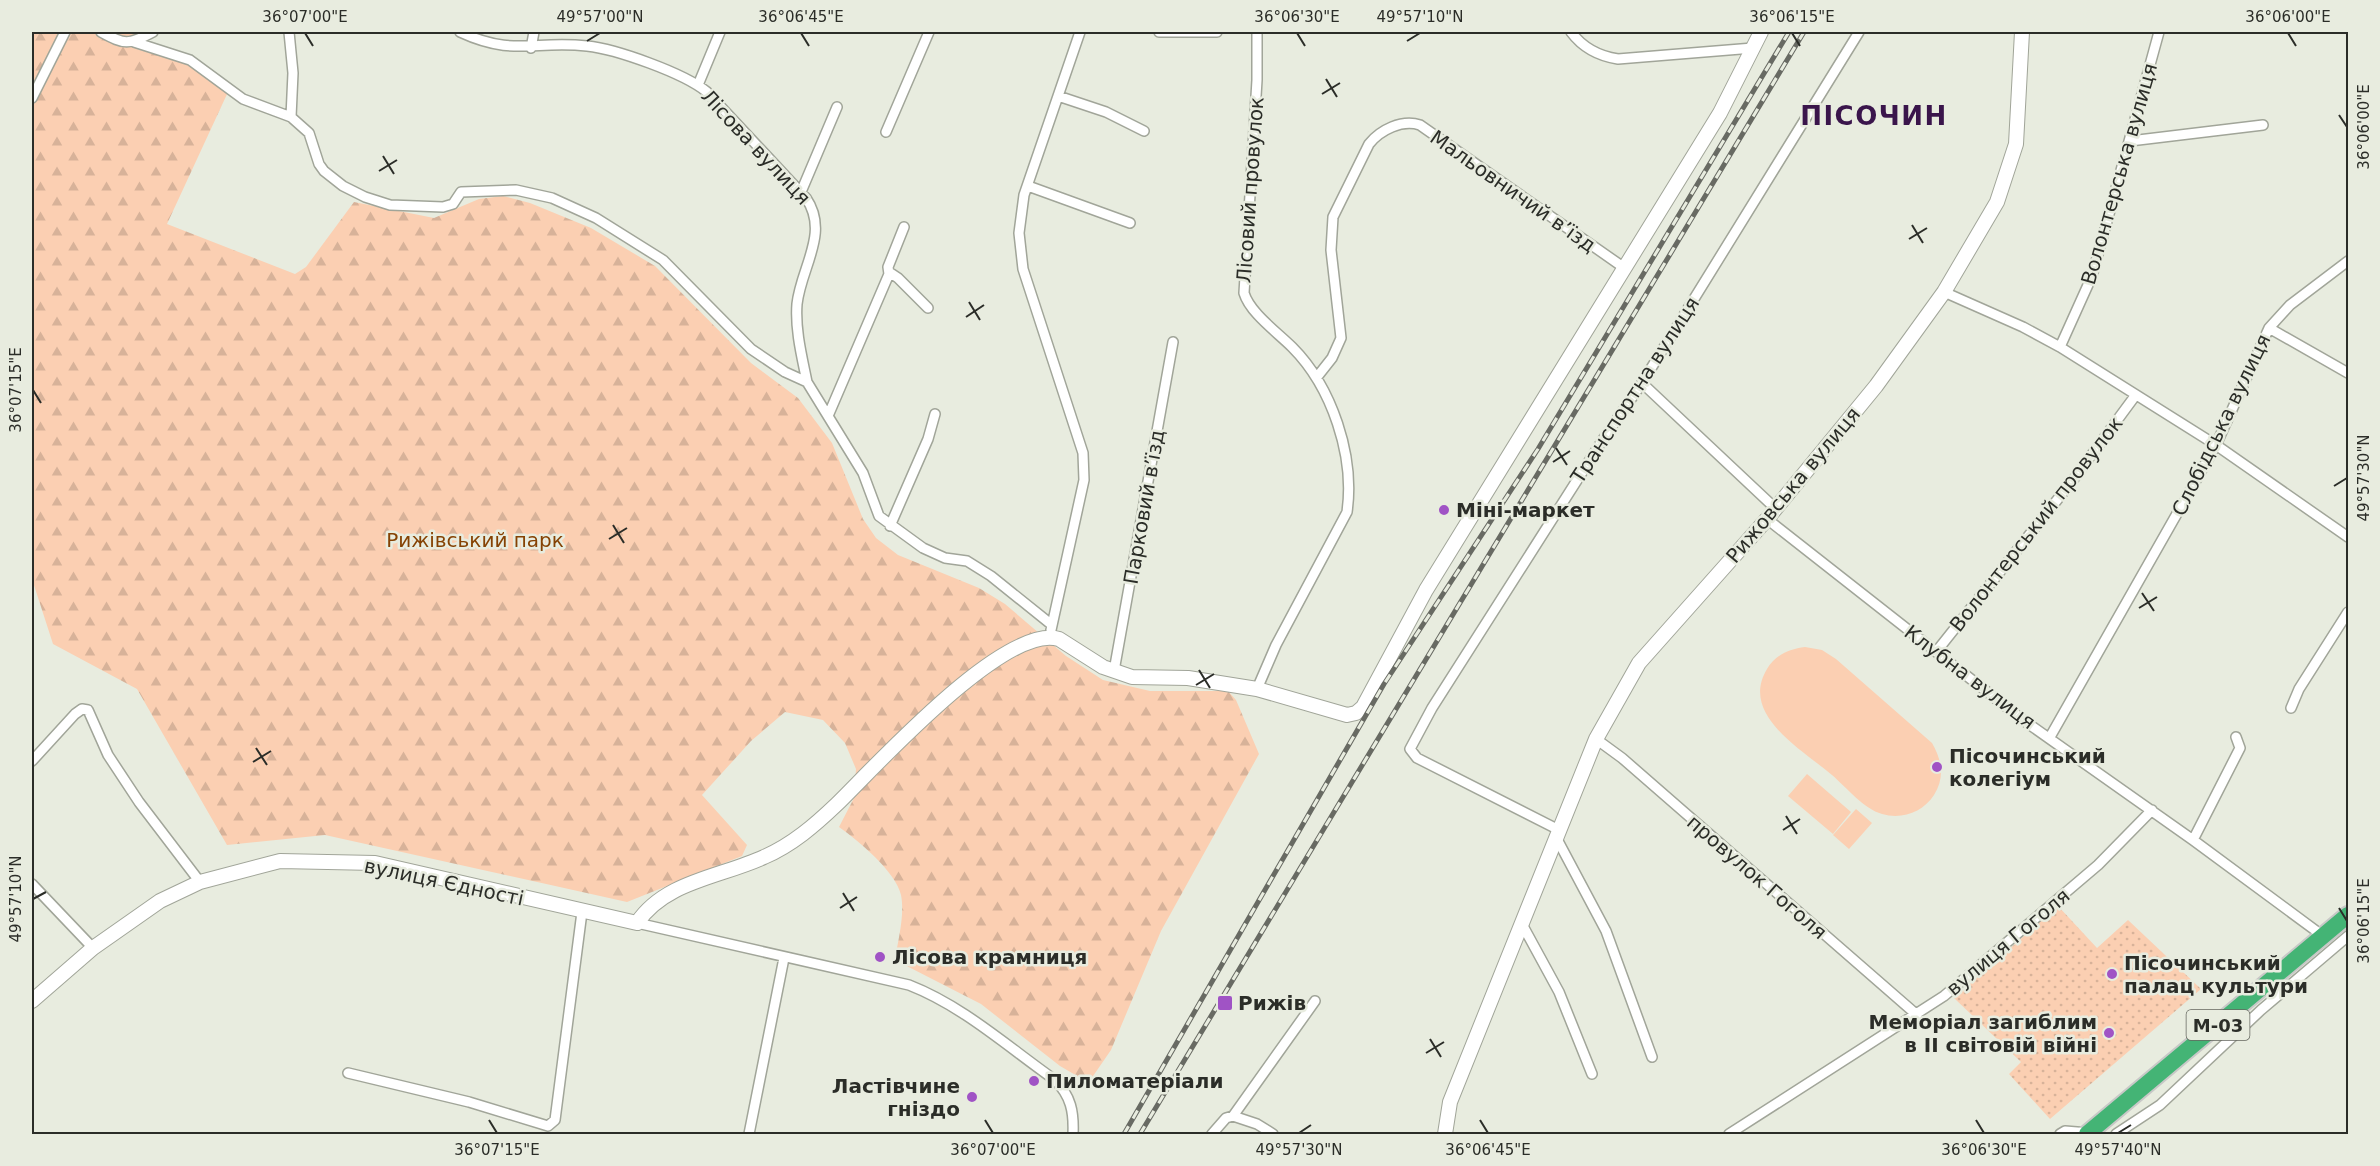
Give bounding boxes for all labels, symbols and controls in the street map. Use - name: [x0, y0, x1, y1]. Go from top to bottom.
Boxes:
- text: 36°07'00"E: [262, 8, 348, 26]
- text: 49°57'00"N: [556, 8, 644, 26]
- text: 36°06'45"E: [758, 8, 844, 26]
- text: 36°06'30"E: [1254, 8, 1340, 26]
- text: 49°57'10"N: [1376, 8, 1464, 26]
- text: 36°06'15"E: [1749, 8, 1835, 26]
- text: 36°06'00"E: [2245, 8, 2331, 26]
- street label: Волонтерська вулиця: [2076, 61, 2162, 287]
- street label: Лісова вулиця: [696, 84, 816, 210]
- text: 36°06'00"E: [2355, 84, 2373, 170]
- street label: Лісовий провулок: [1232, 96, 1268, 284]
- district label: ПІСОЧИН: [1800, 101, 1948, 131]
- street label: Мальовничий в’їзд: [1426, 125, 1600, 257]
- street label: Транспортна вулиця: [1565, 292, 1704, 489]
- street label: Слобідська вулиця: [2167, 330, 2275, 520]
- text: 36°07'15"E: [7, 347, 25, 433]
- street label: Рижовська вулиця: [1721, 402, 1865, 568]
- street label: Волонтерський провулок: [1944, 412, 2128, 636]
- street label: Парковий в’їзд: [1119, 428, 1169, 586]
- text: 49°57'30"N: [2355, 434, 2373, 522]
- place label: Міні-маркет: [1456, 498, 1595, 522]
- marker: Міні-маркет: [1437, 503, 1451, 517]
- park label: Рижівський парк: [386, 528, 564, 552]
- street label: Клубна вулиця: [1900, 620, 2040, 734]
- place label: Пісочинський колегіум: [1949, 744, 2106, 791]
- marker: Пісочинський колегіум: [1930, 760, 1944, 774]
- street label: провулок Гоголя: [1682, 810, 1832, 944]
- street label: вулиця Єдності: [362, 853, 526, 911]
- text: 49°57'10"N: [7, 855, 25, 943]
- text: 36°06'15"E: [2355, 878, 2373, 964]
- street label: вулиця Гоголя: [1942, 884, 2074, 1000]
- place label: Лісова крамниця: [892, 945, 1087, 969]
- marker: Лісова крамниця: [873, 950, 887, 964]
- place label: Пісочинський палац культури: [2124, 951, 2308, 998]
- marker: Пісочинський палац культури: [2105, 967, 2119, 981]
- place label: Рижів: [1238, 991, 1306, 1015]
- marker: Рижів: [1216, 994, 1234, 1012]
- place label: Меморіал загиблим в II світовій війні: [1869, 1010, 2097, 1057]
- road number: М-03: [2186, 1010, 2250, 1040]
- marker: Меморіал загиблим в II світовій війні: [2102, 1026, 2116, 1040]
- place label: Пиломатеріали: [1046, 1069, 1223, 1093]
- place label: Ластівчине гніздо: [832, 1074, 960, 1121]
- marker: Пиломатеріали: [1027, 1074, 1041, 1088]
- marker: Ластівчине гніздо: [965, 1090, 979, 1104]
- text: 36°07'15"E: [454, 1141, 540, 1159]
- text: 36°07'00"E: [950, 1141, 1036, 1159]
- text: 49°57'30"N: [1255, 1141, 1343, 1159]
- text: 36°06'45"E: [1445, 1141, 1531, 1159]
- text: 36°06'30"E: [1941, 1141, 2027, 1159]
- text: 49°57'40"N: [2074, 1141, 2162, 1159]

